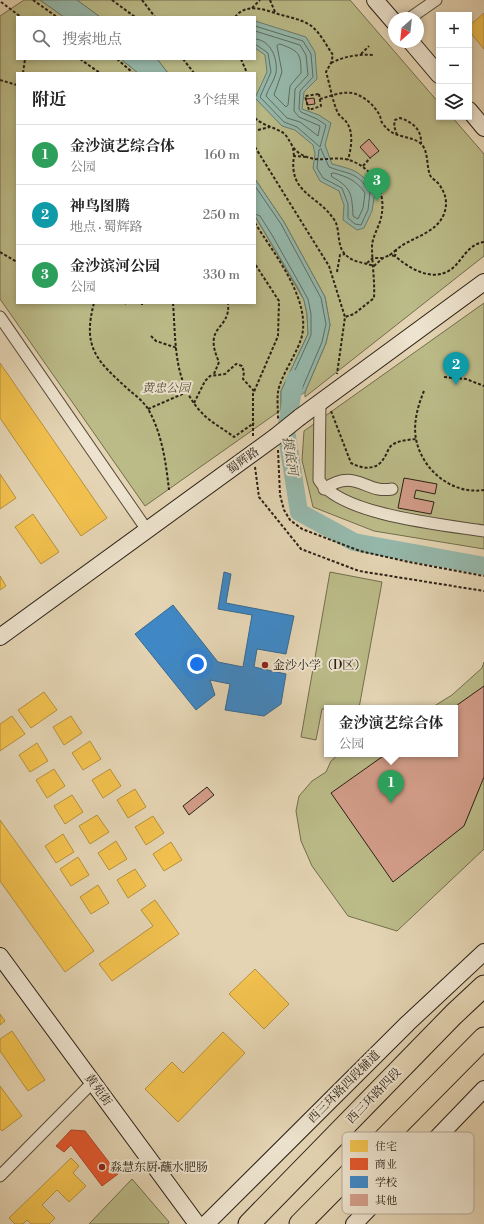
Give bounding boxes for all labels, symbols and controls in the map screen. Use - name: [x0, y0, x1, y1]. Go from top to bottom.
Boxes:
- north arrow: [388, 12, 424, 48]
- map controls: [436, 12, 472, 120]
- button: +: [436, 12, 472, 48]
- search box: [16, 16, 256, 60]
- icon: search: [30, 27, 52, 49]
- text: 搜索地点: [62, 30, 122, 49]
- button: −: [436, 48, 472, 84]
- button: layers: [436, 84, 472, 120]
- text: 附近: [32, 89, 66, 111]
- text: 3个结果: [194, 92, 240, 108]
- text: 金沙演艺综合体: [70, 137, 175, 156]
- text: 1: [42, 147, 48, 163]
- text: 160 m: [204, 147, 240, 163]
- text: 公园: [70, 159, 96, 175]
- pin: 3: [364, 168, 390, 201]
- text: 神鸟图腾: [70, 197, 130, 216]
- text: 2: [41, 207, 49, 223]
- text: 250 m: [203, 207, 240, 223]
- text: 地点 · 蜀辉路: [70, 219, 143, 235]
- text: 金沙滨河公园: [70, 257, 160, 276]
- text: 3: [41, 267, 49, 283]
- text: 330 m: [203, 267, 240, 283]
- text: 公园: [70, 279, 96, 295]
- pin: 2: [443, 352, 469, 385]
- park label: 黄忠公园: [142, 381, 192, 396]
- water label: 摸底河: [279, 435, 301, 478]
- street label: 蜀辉路: [224, 444, 262, 478]
- your location: [187, 654, 207, 674]
- place label: 金沙小学（D区）: [273, 658, 366, 673]
- marker: 金沙小学（D区）: [260, 660, 270, 670]
- popup: [324, 705, 458, 757]
- text: 金沙演艺综合体: [338, 714, 444, 733]
- text: 公园: [338, 736, 365, 752]
- pin: 1: [378, 770, 404, 803]
- street label: 西三环路四段辅道: [305, 1048, 383, 1126]
- street label: 西三环路四段: [344, 1065, 404, 1127]
- street label: 黄苑街: [81, 1071, 115, 1110]
- legend: [342, 1132, 474, 1214]
- text: 住宅: [375, 1140, 397, 1154]
- text: 商业: [375, 1158, 397, 1172]
- place label: 淼慧东厨·蘸水肥肠: [110, 1160, 208, 1175]
- marker: 淼慧东厨·蘸水肥肠: [97, 1162, 107, 1172]
- text: 学校: [375, 1176, 397, 1190]
- text: 其他: [375, 1194, 397, 1208]

